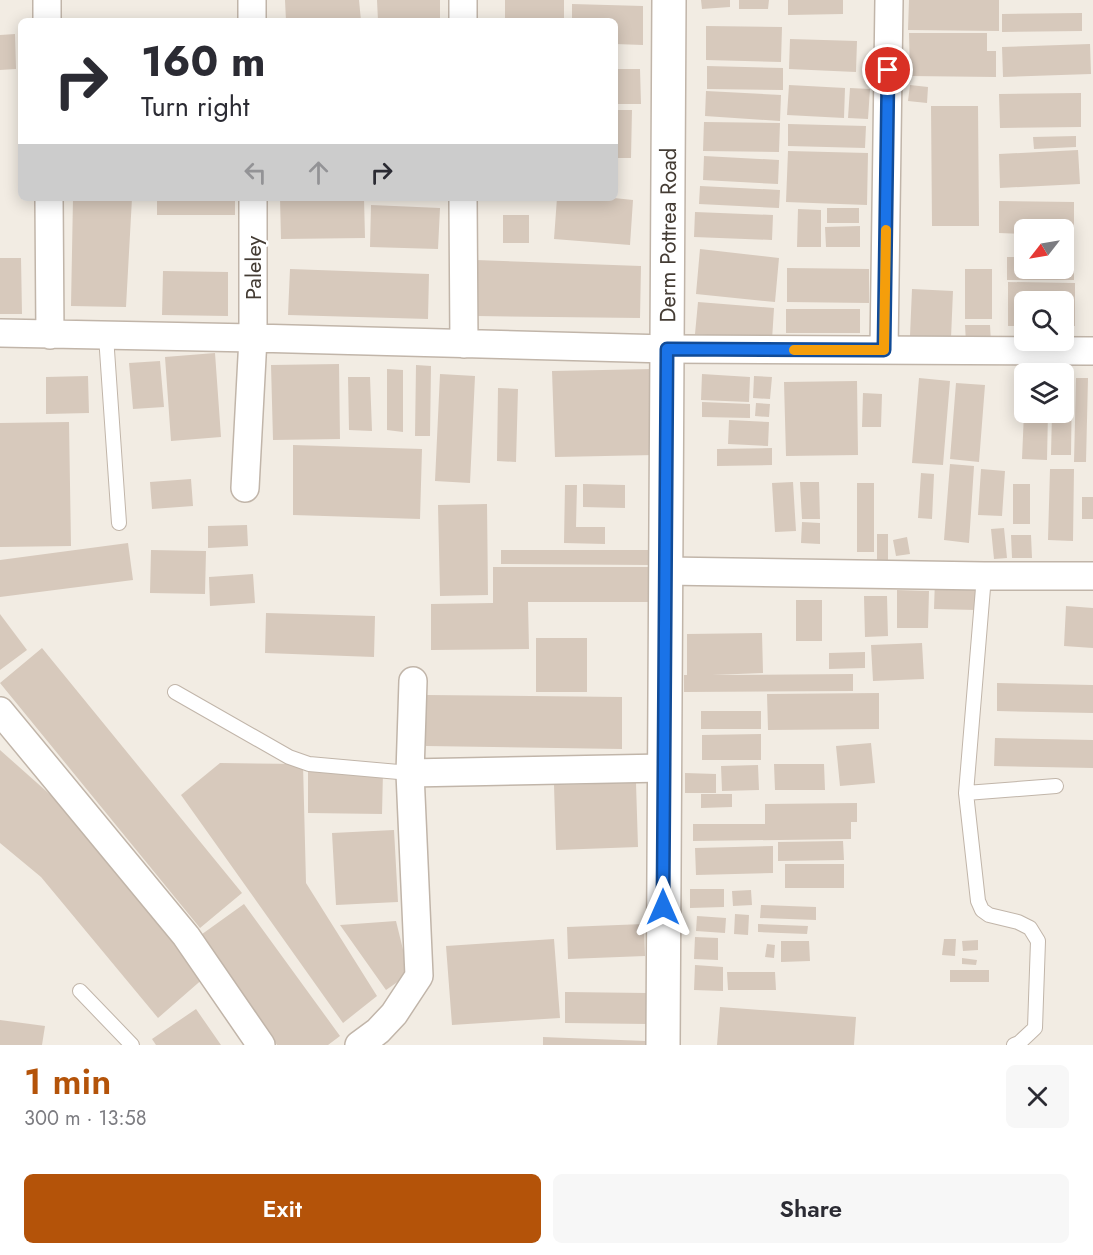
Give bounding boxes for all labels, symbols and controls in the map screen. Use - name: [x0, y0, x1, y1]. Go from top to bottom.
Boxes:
- text: 160 m: [141, 31, 265, 92]
- icon: right: [42, 42, 120, 120]
- pin: [862, 44, 913, 95]
- icon: arrive: [871, 53, 904, 86]
- text: Turn right: [141, 87, 249, 126]
- street label: Derm Pottrea Road: [651, 147, 684, 323]
- icon: left: [239, 156, 272, 189]
- icon: ahead: [302, 156, 335, 189]
- icon: right: [365, 156, 398, 189]
- north arrow: [1014, 219, 1074, 279]
- map controls: [1014, 219, 1074, 423]
- street label: Paleley: [237, 236, 269, 300]
- button: search: [1014, 291, 1074, 351]
- button: layers: [1014, 363, 1074, 423]
- position arrow: [631, 875, 695, 939]
- text: 1 min: [24, 1055, 111, 1107]
- button: close: [1006, 1065, 1069, 1128]
- text: 300 m · 13:58: [24, 1104, 147, 1133]
- button: Exit: [24, 1174, 541, 1243]
- button: Share: [553, 1174, 1069, 1243]

